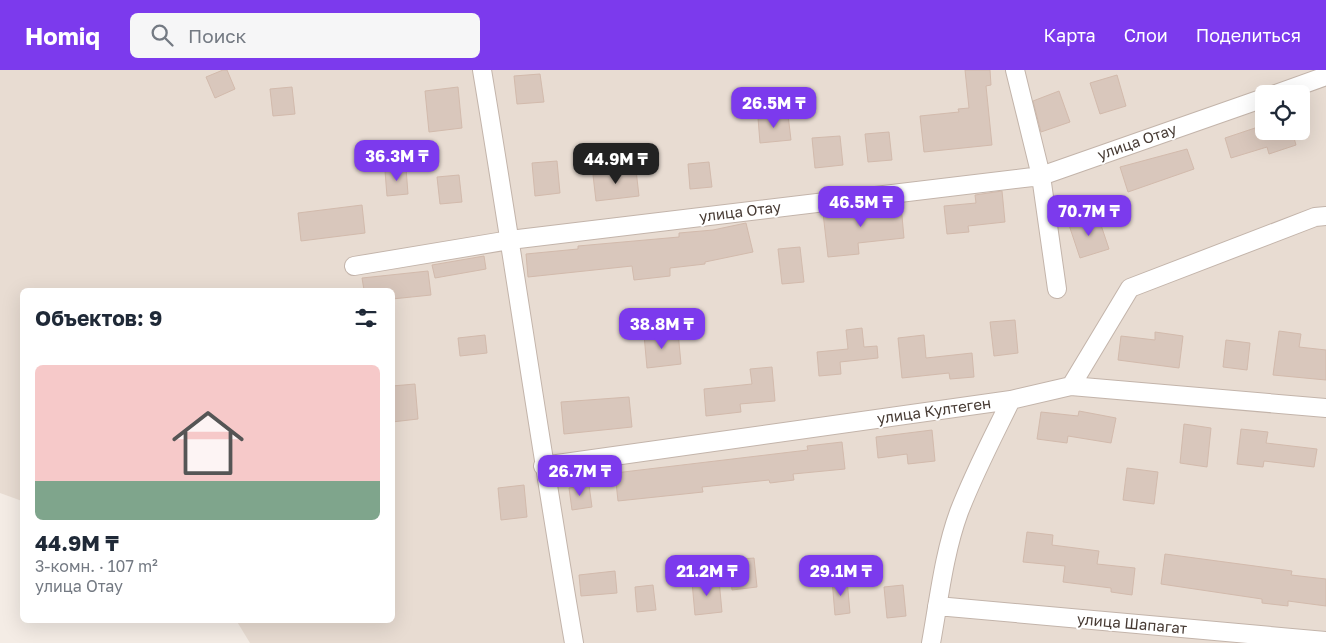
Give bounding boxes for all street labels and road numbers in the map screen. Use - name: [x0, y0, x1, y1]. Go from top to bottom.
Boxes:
- street label: улица Отау: [1095, 119, 1179, 163]
- street label: улица Отау: [698, 197, 782, 225]
- street label: улица Култеген: [876, 393, 992, 427]
- street label: улица Шапагат: [1076, 609, 1189, 637]

